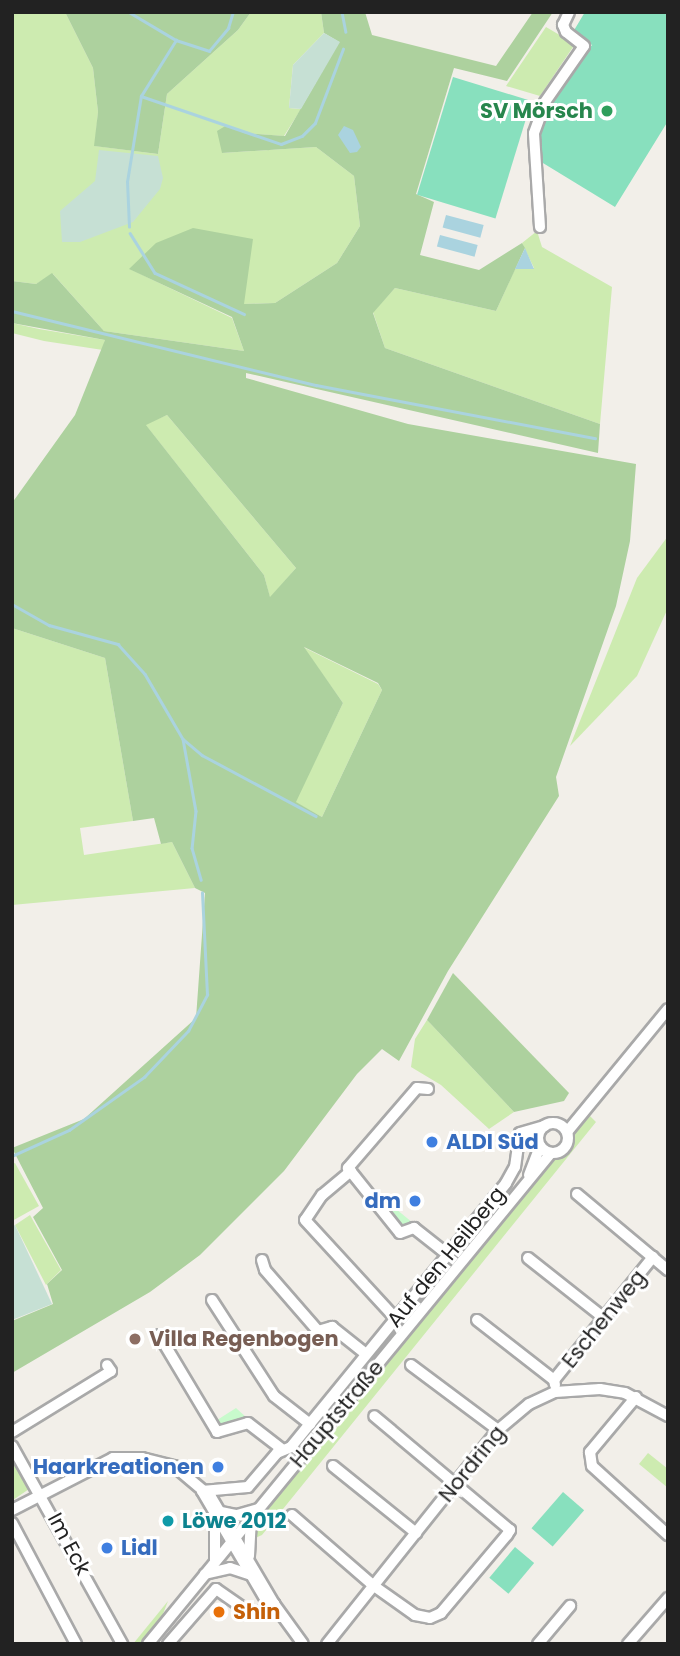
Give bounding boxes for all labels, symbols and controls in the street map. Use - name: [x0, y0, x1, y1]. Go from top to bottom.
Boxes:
- place label: SV Mörsch: [480, 98, 593, 124]
- marker: SV Mörsch: [599, 103, 615, 119]
- place label: ALDI Süd: [446, 1129, 539, 1155]
- marker: ALDI Süd: [424, 1134, 440, 1150]
- street label: Auf den Heilberg: [382, 1182, 510, 1332]
- place label: dm: [365, 1188, 401, 1214]
- marker: dm: [407, 1193, 423, 1209]
- street label: Eschenweg: [557, 1265, 651, 1373]
- place label: Villa Regenbogen: [149, 1326, 339, 1352]
- marker: Villa Regenbogen: [127, 1331, 143, 1347]
- street label: Hauptstraße: [285, 1355, 389, 1473]
- street label: Nordring: [434, 1421, 510, 1507]
- place label: Haarkreationen: [33, 1454, 204, 1480]
- marker: Haarkreationen: [210, 1459, 226, 1475]
- place label: Löwe 2012: [182, 1508, 287, 1534]
- street label: Im Eck: [42, 1509, 96, 1579]
- marker: Löwe 2012: [160, 1513, 176, 1529]
- place label: Lidl: [121, 1535, 158, 1561]
- marker: Lidl: [99, 1540, 115, 1556]
- place label: Shin: [233, 1599, 280, 1625]
- marker: Shin: [211, 1604, 227, 1620]

